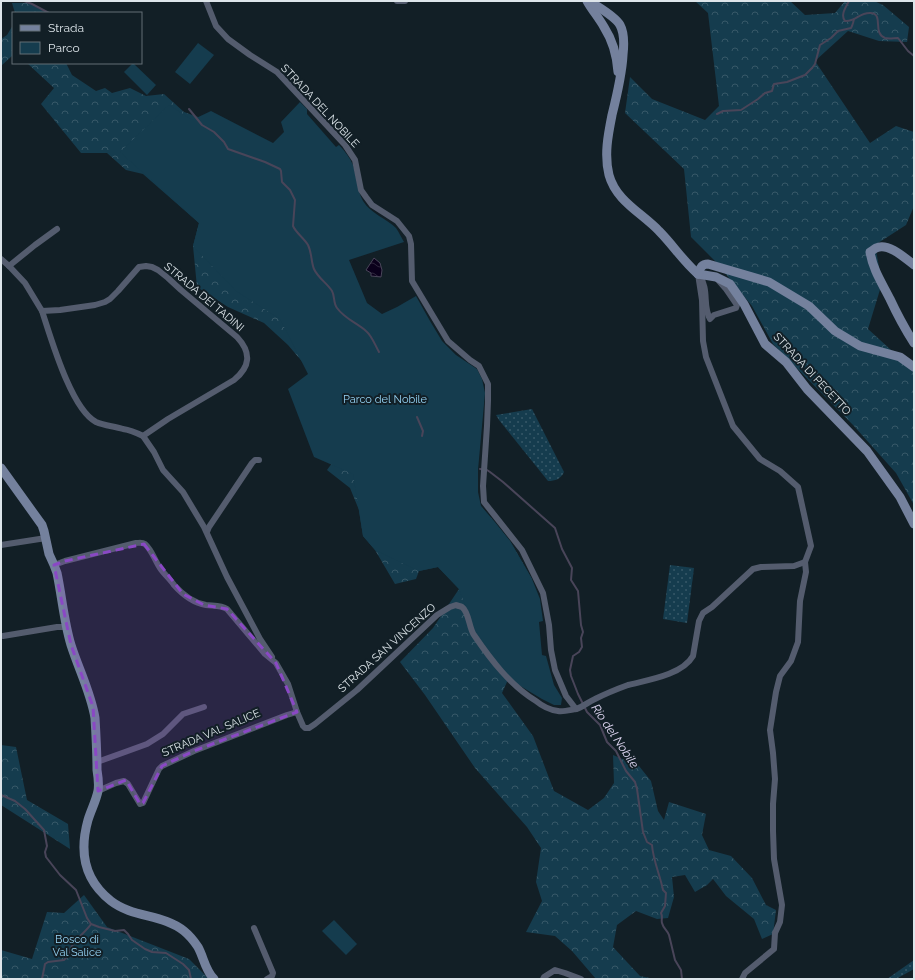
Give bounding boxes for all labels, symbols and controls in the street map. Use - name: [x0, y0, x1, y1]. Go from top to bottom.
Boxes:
- legend: [12, 12, 142, 64]
- text: Strada: [48, 21, 84, 35]
- text: Parco: [48, 41, 80, 55]
- street label: STRADA DEL NOBILE: [278, 62, 362, 150]
- street label: STRADA DEI TADINI: [161, 260, 247, 334]
- street label: STRADA DI PECETTO: [770, 330, 854, 418]
- park label: Parco del Nobile: [343, 393, 428, 406]
- street label: STRADA SAN VINCENZO: [336, 601, 438, 695]
- water label: Rio del Nobile: [588, 701, 642, 771]
- street label: STRADA VAL SALICE: [160, 706, 262, 760]
- park label: Bosco di Val Salice: [53, 933, 102, 959]

